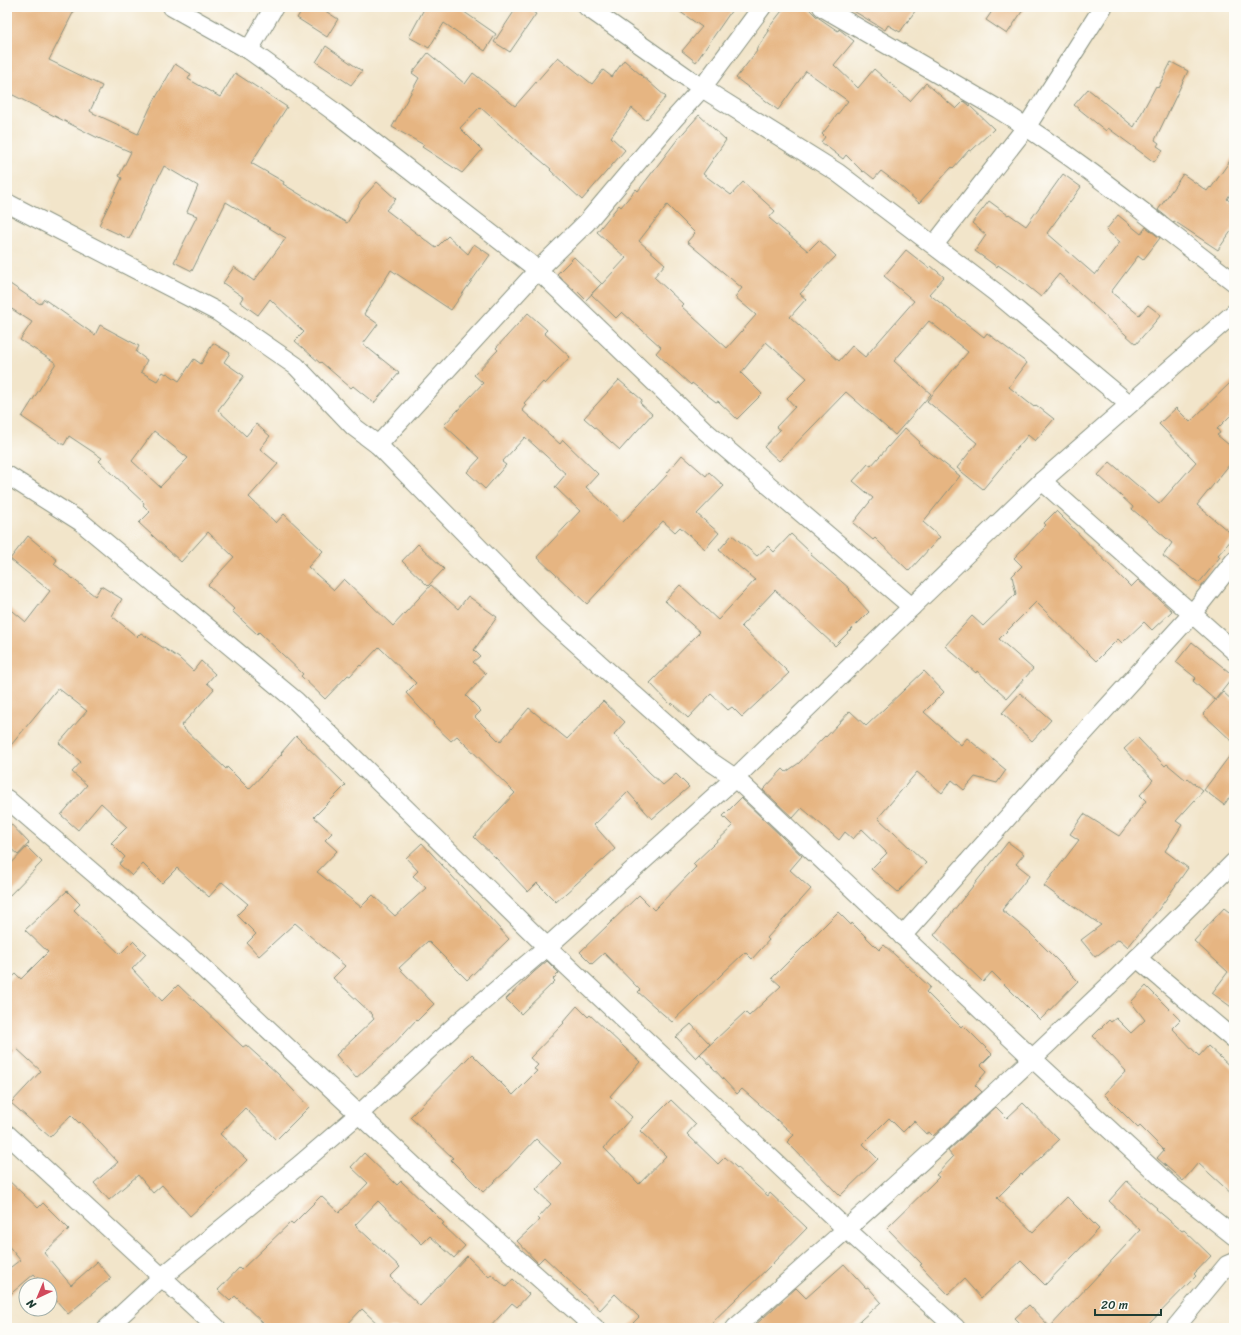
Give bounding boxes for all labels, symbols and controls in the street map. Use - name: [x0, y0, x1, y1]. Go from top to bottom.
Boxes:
- north arrow: [18, 1277, 58, 1317]
- scale bar: [1095, 1291, 1161, 1317]
- text: N: [22, 1294, 41, 1314]
- text: 20 m: [1101, 1294, 1128, 1316]

